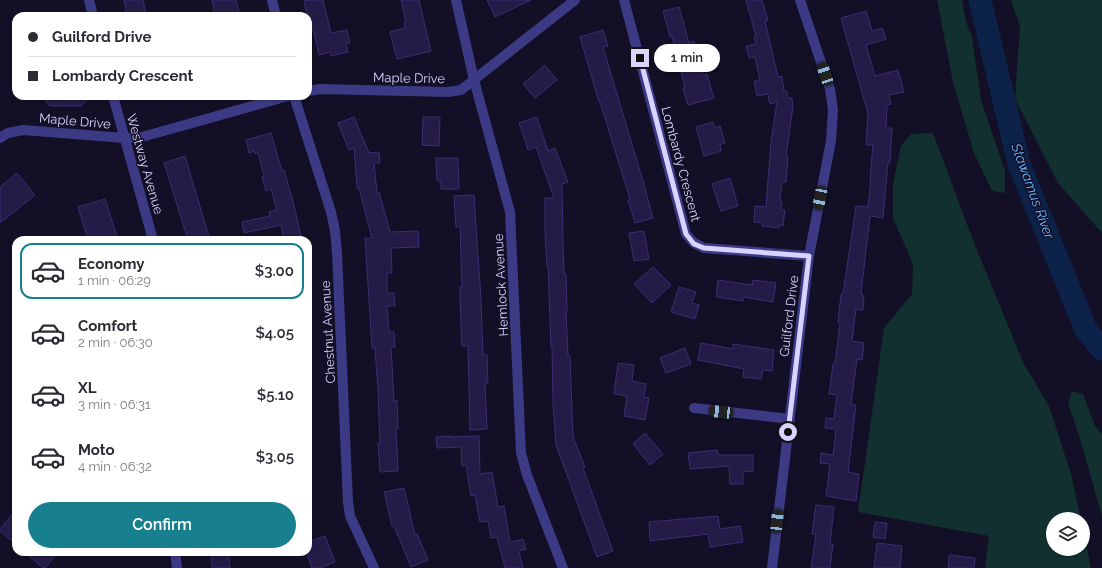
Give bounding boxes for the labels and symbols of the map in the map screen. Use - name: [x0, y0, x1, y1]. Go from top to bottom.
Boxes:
- callout: 1 min: [654, 44, 720, 72]
- route end: [631, 49, 649, 67]
- car: [815, 61, 835, 87]
- street label: Maple Drive: [373, 70, 445, 86]
- street label: Lombardy Crescent: [658, 105, 704, 224]
- street label: Maple Drive: [39, 110, 112, 132]
- street label: Westway Avenue: [124, 112, 167, 216]
- water label: Stawamus River: [1008, 140, 1058, 242]
- car: [812, 185, 828, 211]
- street label: Hemlock Avenue: [491, 233, 511, 337]
- street label: Guilford Drive: [777, 274, 801, 358]
- street label: Chestnut Avenue: [318, 280, 338, 384]
- car: [708, 405, 734, 419]
- route start: [779, 423, 797, 441]
- car: [770, 508, 784, 534]

